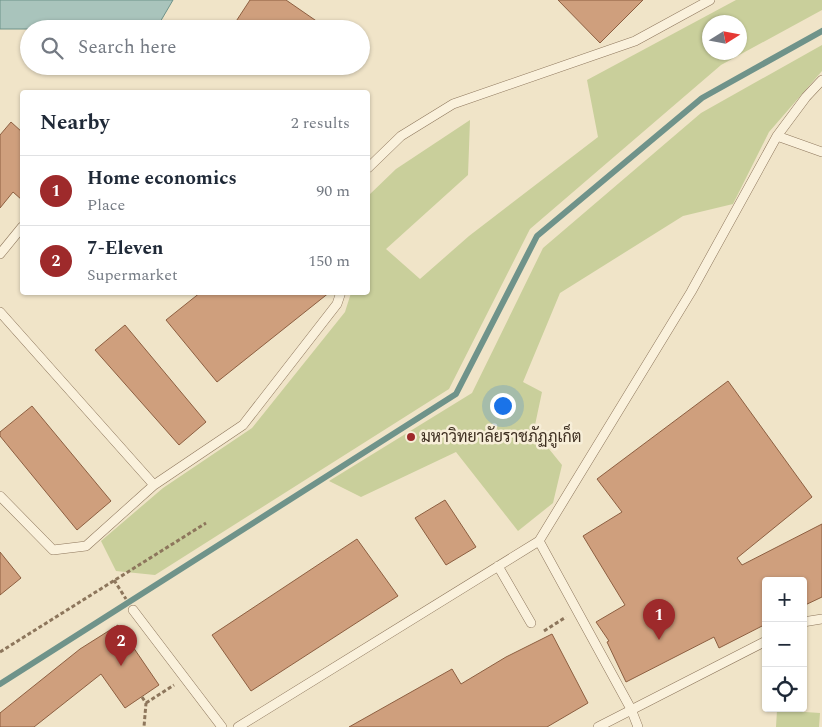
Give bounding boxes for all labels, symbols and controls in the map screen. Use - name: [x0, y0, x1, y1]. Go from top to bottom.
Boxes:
- north arrow: [702, 15, 747, 60]
- search box: [20, 20, 370, 75]
- text: Search here: [78, 33, 177, 62]
- icon: search: [38, 34, 66, 62]
- text: Nearby: [40, 107, 110, 139]
- text: 2 results: [291, 111, 350, 135]
- text: Home economics: [87, 164, 237, 193]
- text: 1: [52, 179, 60, 203]
- text: 90 m: [316, 179, 350, 203]
- text: Place: [87, 193, 125, 217]
- text: 7-Eleven: [87, 234, 164, 263]
- text: 2: [52, 249, 60, 273]
- text: 150 m: [308, 249, 350, 273]
- text: Supermarket: [87, 263, 178, 287]
- your location: [490, 393, 516, 419]
- place label: มหาวิทยาลัยราชภัฏภูเก็ต: [421, 423, 581, 449]
- marker: มหาวิทยาลัยราชภัฏภูเก็ต: [405, 431, 417, 443]
- map controls: [762, 577, 807, 712]
- button: +: [762, 577, 807, 622]
- pin: 1: [643, 599, 675, 640]
- button: −: [762, 622, 807, 667]
- pin: 2: [105, 625, 137, 666]
- button: locate: [762, 667, 807, 712]

